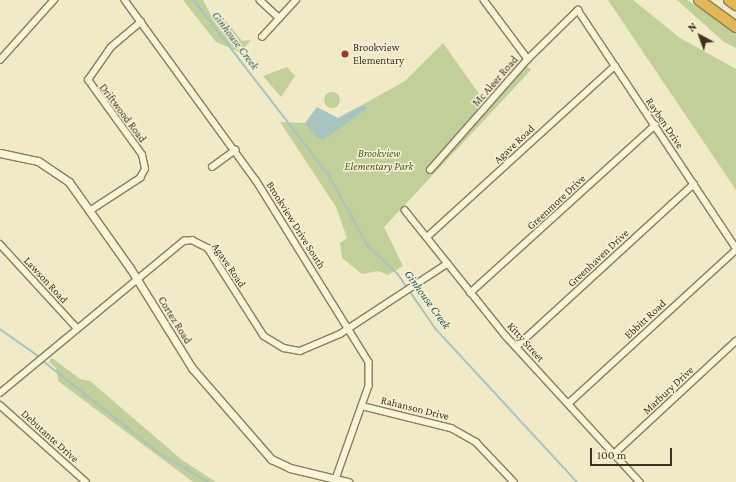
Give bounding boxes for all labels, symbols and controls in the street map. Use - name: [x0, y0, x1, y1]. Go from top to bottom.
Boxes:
- water label: Ginhouse Creek: [208, 9, 262, 73]
- north arrow: [680, 16, 720, 56]
- text: N: [685, 20, 699, 34]
- place label: Brookview Elementary: [353, 41, 404, 67]
- marker: Brookview Elementary: [340, 49, 350, 59]
- street label: Mc Aleer Road: [469, 53, 521, 109]
- street label: Driftwood Road: [97, 81, 149, 145]
- street label: Rayben Drive: [643, 95, 687, 151]
- street label: Agave Road: [491, 122, 537, 166]
- park label: Brookview Elementary Park: [345, 147, 413, 173]
- street label: Greenmore Drive: [524, 172, 588, 232]
- street label: Brookview Drive South: [264, 179, 328, 271]
- street label: Greenhaven Drive: [565, 226, 631, 290]
- street label: Agave Road: [209, 240, 249, 290]
- street label: Lawson Road: [21, 254, 71, 306]
- water label: Ginhouse Creek: [401, 268, 453, 332]
- street label: Cortez Road: [155, 294, 195, 346]
- street label: Ebbitt Road: [622, 297, 668, 341]
- street label: Kitty Street: [505, 319, 547, 365]
- street label: Marbury Drive: [640, 363, 696, 417]
- street label: Rahanson Drive: [380, 393, 450, 423]
- street label: Debutante Drive: [19, 407, 81, 465]
- scale bar: [592, 440, 674, 466]
- text: 100 m: [597, 448, 626, 462]

